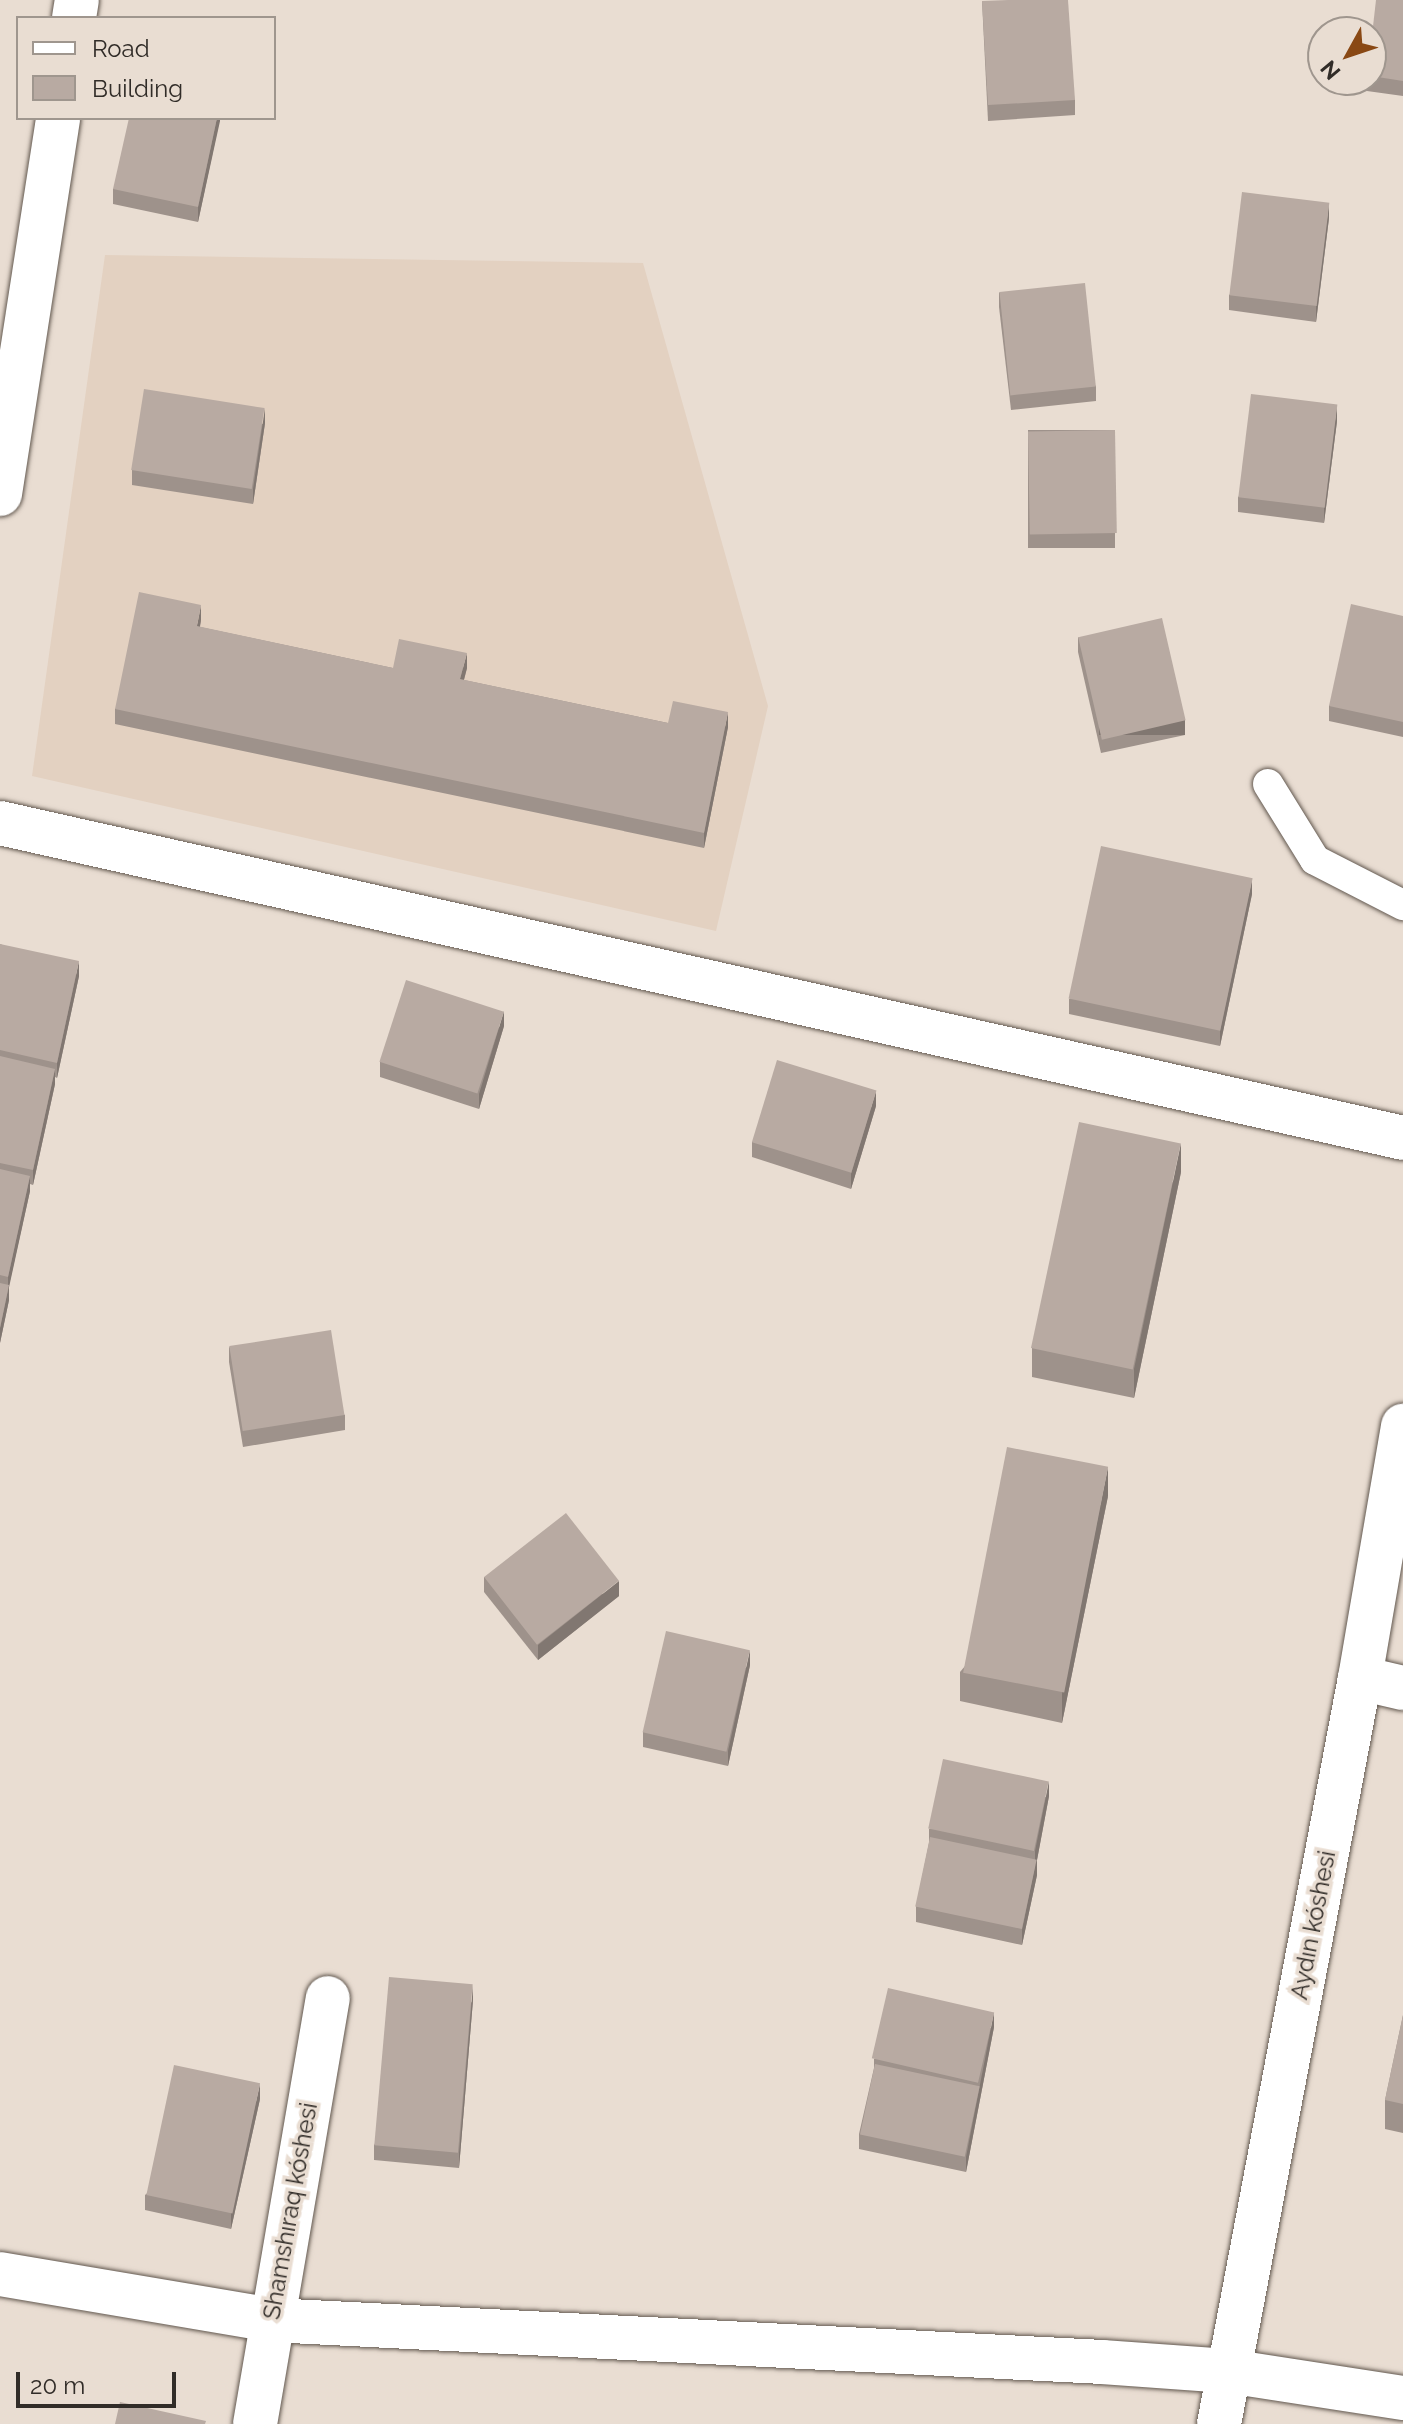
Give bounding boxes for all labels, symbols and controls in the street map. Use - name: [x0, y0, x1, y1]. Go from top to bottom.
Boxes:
- legend: [16, 16, 276, 120]
- north arrow: [1307, 16, 1387, 96]
- text: Road: [92, 34, 150, 63]
- text: N: [1315, 55, 1346, 85]
- text: Building: [92, 74, 183, 103]
- street label: Aydın kóshesi: [1284, 1848, 1342, 2002]
- street label: Shamshıraq kóshesi: [257, 2100, 323, 2322]
- scale bar: [20, 2356, 180, 2406]
- text: 20 m: [30, 2371, 85, 2400]

